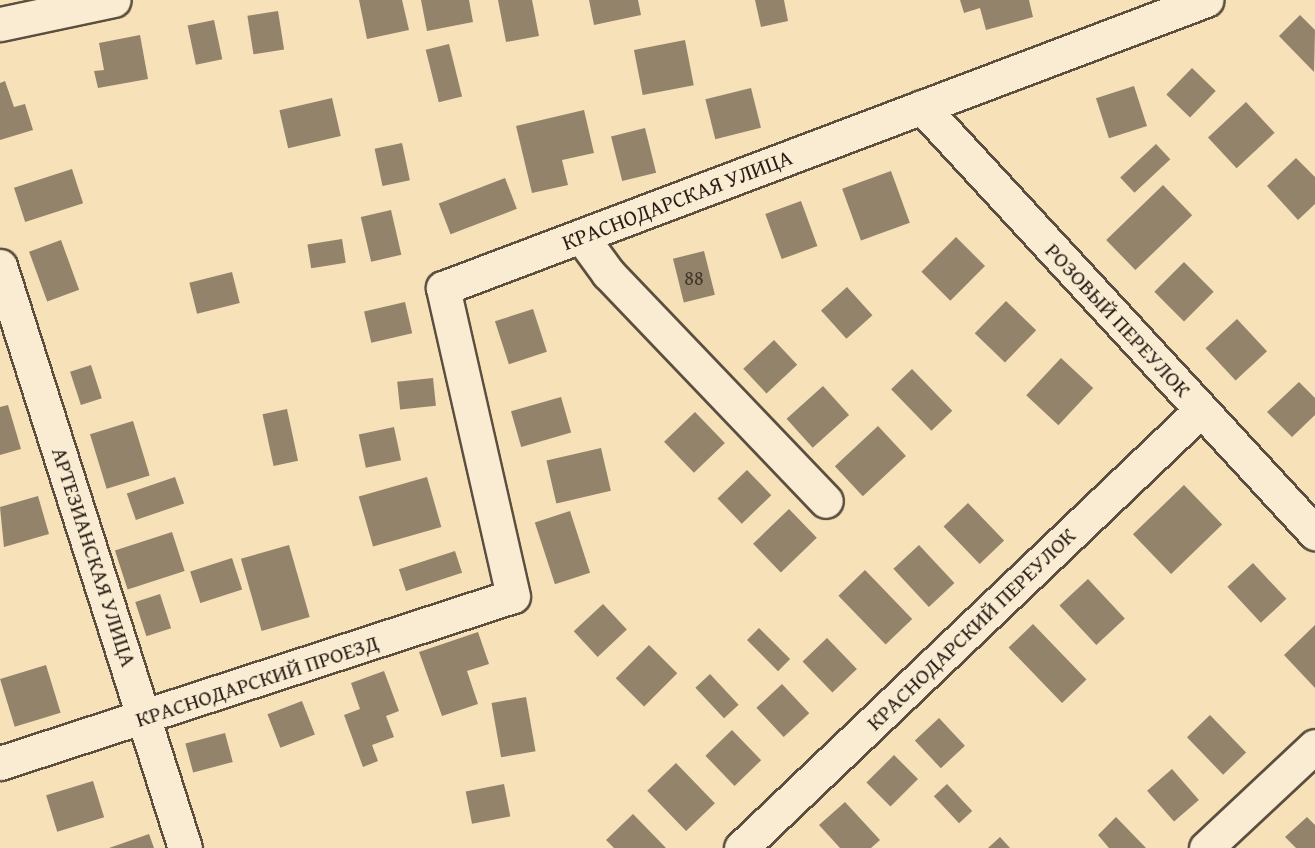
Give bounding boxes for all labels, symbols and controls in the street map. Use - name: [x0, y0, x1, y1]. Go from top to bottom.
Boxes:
- street label: КРАСНОДАРСКАЯ УЛИЦА: [558, 144, 796, 256]
- street label: РОЗОВЫЙ ПЕРЕУЛОК: [1040, 237, 1196, 403]
- house number: 88: [684, 265, 704, 289]
- street label: АРТЕЗИАНСКАЯ УЛИЦА: [46, 444, 142, 670]
- street label: КРАСНОДАРСКИЙ ПЕРЕУЛОК: [861, 522, 1081, 736]
- street label: КРАСНОДАРСКИЙ ПРОЕЗД: [132, 629, 382, 733]

